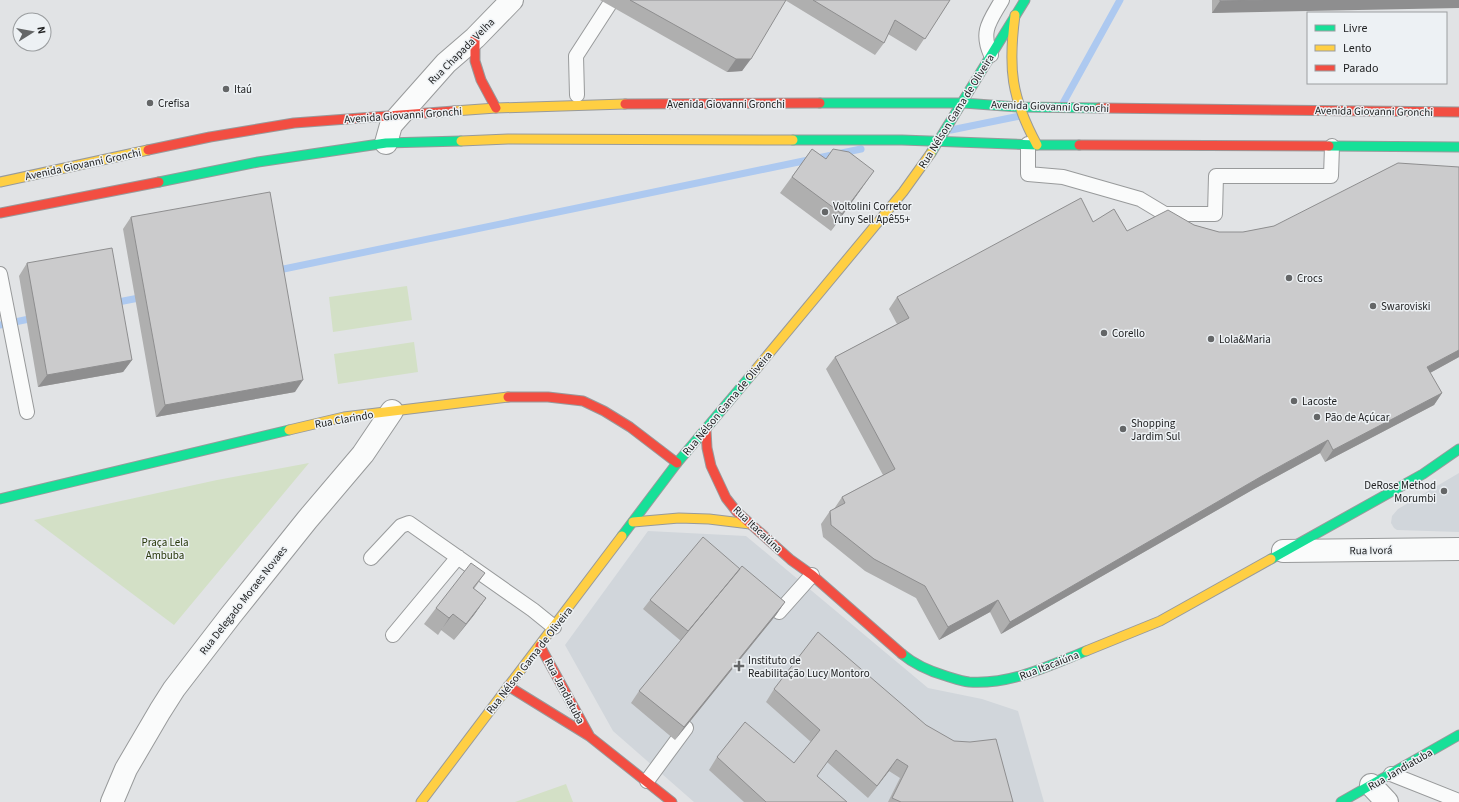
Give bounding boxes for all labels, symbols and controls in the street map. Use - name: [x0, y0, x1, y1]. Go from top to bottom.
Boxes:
- north arrow: [12, 12, 52, 52]
- legend: [1307, 12, 1447, 84]
- street label: Rua Chapada Velha: [425, 15, 498, 88]
- text: Livre: [1343, 20, 1367, 37]
- text: N: [33, 25, 49, 35]
- text: Lento: [1343, 40, 1372, 57]
- street label: Rua Nélson Gama de Oliveira: [915, 51, 998, 171]
- text: Parado: [1343, 60, 1378, 77]
- place label: Itaú: [234, 82, 252, 97]
- marker: Itaú: [221, 84, 231, 94]
- place label: Crefisa: [158, 96, 190, 111]
- street label: Avenida Giovanni Gronchi: [667, 97, 785, 112]
- street label: Avenida Giovanni Gronchi: [991, 97, 1109, 116]
- marker: Crefisa: [145, 98, 155, 108]
- street label: Avenida Giovanni Gronchi: [1315, 103, 1433, 120]
- street label: Avenida Giovanni Gronchi: [344, 104, 462, 127]
- street label: Avenida Giovanni Gronchi: [24, 145, 142, 184]
- place label: Voltolini Corretor Yuny Sell Apê55+: [832, 199, 912, 227]
- marker: Voltolini Corretor Yuny Sell Apê55+: [820, 207, 830, 217]
- place label: Crocs: [1297, 271, 1323, 286]
- marker: Crocs: [1284, 273, 1294, 283]
- place label: Swaroviski: [1381, 299, 1430, 314]
- marker: Swaroviski: [1368, 301, 1378, 311]
- place label: Corello: [1112, 326, 1145, 341]
- marker: Corello: [1099, 328, 1109, 338]
- place label: Lola&Maria: [1219, 332, 1271, 347]
- marker: Lola&Maria: [1206, 334, 1216, 344]
- street label: Rua Nélson Gama de Oliveira: [679, 348, 776, 459]
- place label: Lacoste: [1302, 394, 1338, 409]
- marker: Lacoste: [1289, 396, 1299, 406]
- street label: Rua Clarindo: [314, 407, 375, 432]
- place label: Pão de Açúcar: [1325, 410, 1390, 425]
- marker: Pão de Açúcar: [1312, 412, 1322, 422]
- place label: Shopping Jardim Sul: [1131, 416, 1181, 444]
- marker: Shopping Jardim Sul: [1118, 424, 1128, 434]
- place label: DeRose Method Morumbi: [1364, 478, 1436, 506]
- marker: DeRose Method Morumbi: [1439, 486, 1449, 496]
- street label: Rua Itacaiúna: [730, 503, 786, 556]
- park label: Praça Lela Ambuba: [142, 535, 189, 563]
- street label: Rua Delegado Moraes Novaes: [196, 542, 291, 658]
- street label: Rua Ivorá: [1349, 543, 1393, 558]
- street label: Rua Nélson Gama de Oliveira: [483, 604, 576, 717]
- street label: Rua Itacaiúna: [1017, 647, 1081, 684]
- place label: Instituto de Reabilitação Lucy Montoro: [748, 653, 870, 681]
- street label: Rua Jandiatuba: [541, 656, 588, 727]
- marker: Instituto de Reabilitação Lucy Montoro: [733, 660, 745, 672]
- street label: Rua Jandiatuba: [1365, 745, 1435, 794]

